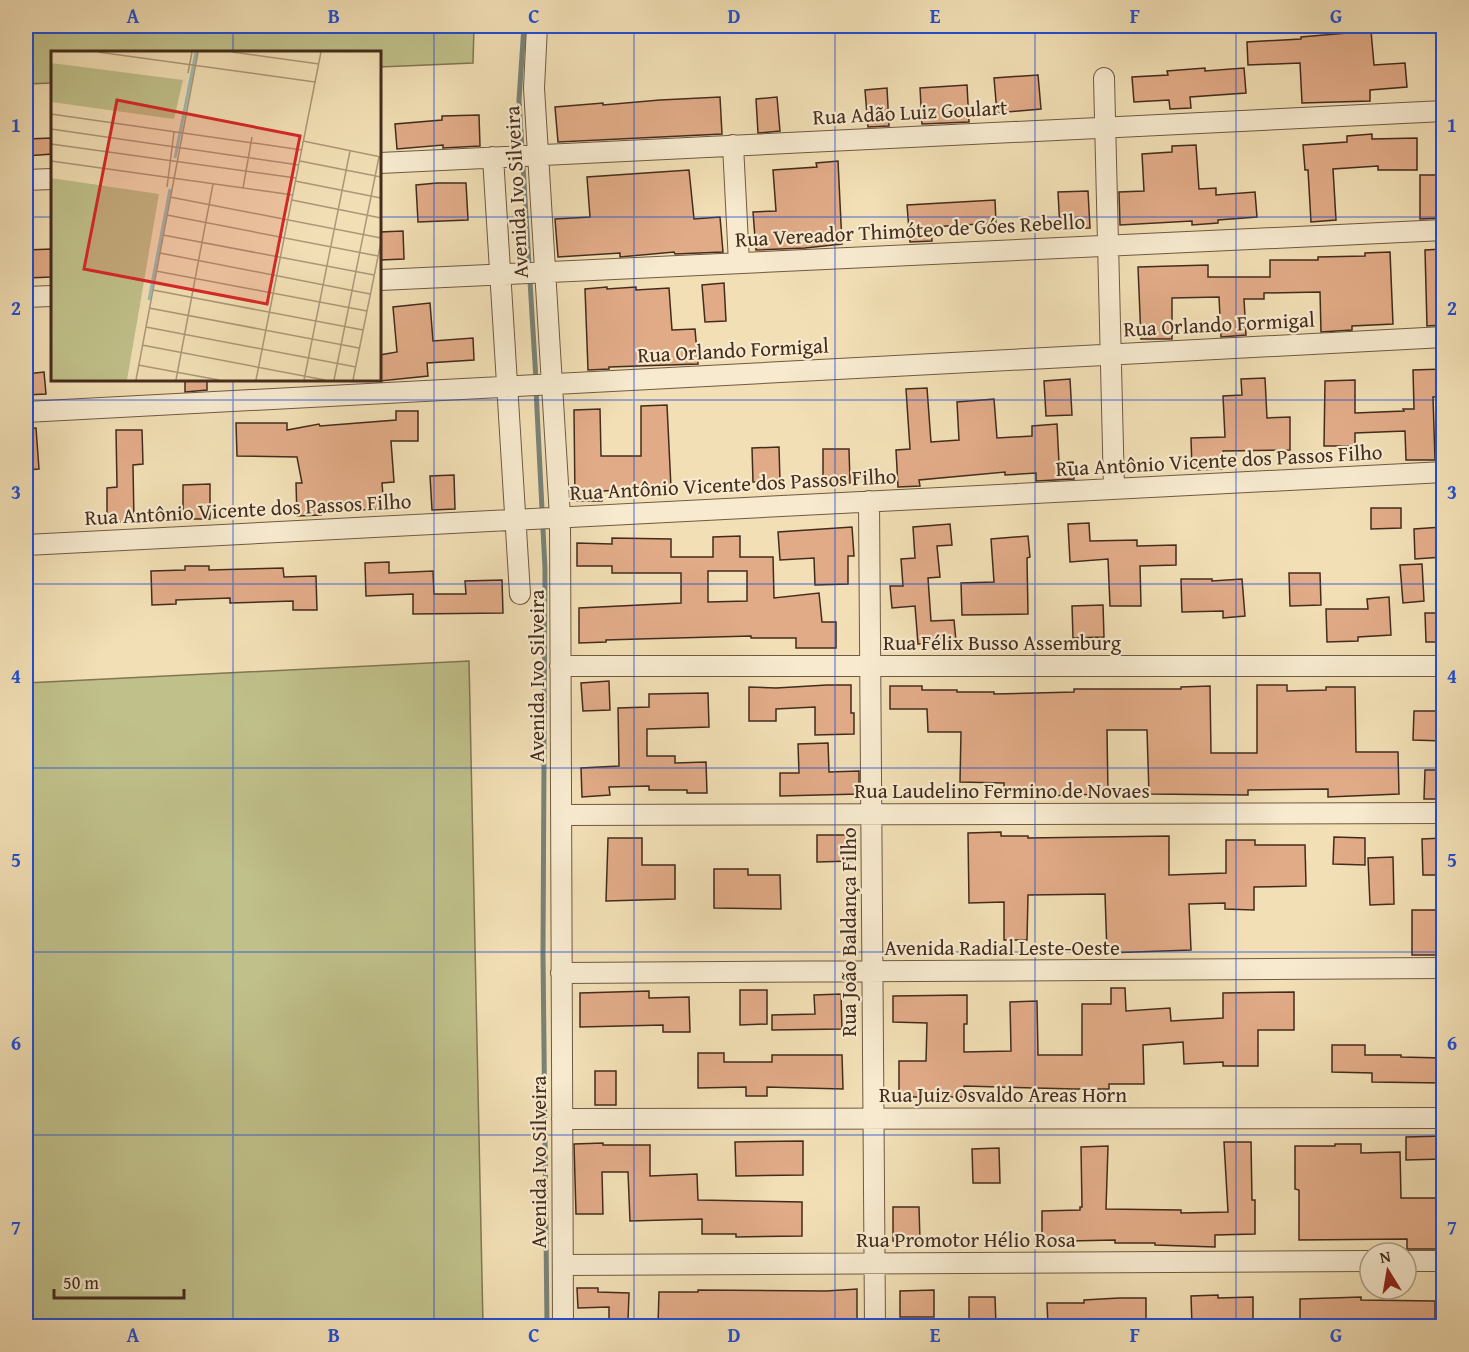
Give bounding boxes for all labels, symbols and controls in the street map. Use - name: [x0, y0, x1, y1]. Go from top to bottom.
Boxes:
- text: A: [127, 1, 140, 30]
- text: B: [328, 1, 340, 30]
- text: C: [528, 1, 540, 30]
- text: D: [727, 1, 741, 30]
- text: E: [930, 1, 941, 30]
- text: F: [1130, 1, 1140, 30]
- text: G: [1330, 1, 1342, 30]
- inset map: [51, 51, 381, 381]
- street label: Rua Adão Luiz Goulart: [812, 91, 1009, 133]
- street label: Avenida Ivo Silveira: [496, 105, 536, 279]
- text: 1: [11, 110, 21, 139]
- text: 1: [1447, 110, 1457, 139]
- street label: Rua Vereador Thimóteo de Góes Rebello: [734, 205, 1086, 255]
- text: 2: [11, 293, 21, 322]
- text: 2: [1447, 293, 1457, 322]
- street label: Rua Orlando Formigal: [1122, 303, 1316, 344]
- street label: Rua Orlando Formigal: [636, 329, 830, 370]
- street label: Rua Antônio Vicente dos Passos Filho: [1055, 436, 1383, 484]
- street label: Rua Antônio Vicente dos Passos Filho: [569, 460, 897, 508]
- text: 3: [11, 477, 21, 506]
- text: 3: [1447, 477, 1457, 506]
- street label: Rua Antônio Vicente dos Passos Filho: [84, 485, 412, 533]
- street label: Avenida Ivo Silveira: [521, 589, 552, 762]
- street label: Rua Félix Busso Assemburg: [883, 627, 1122, 658]
- text: 4: [11, 661, 21, 690]
- text: 4: [1447, 661, 1457, 690]
- street label: Rua Laudelino Fermino de Novaes: [854, 775, 1150, 806]
- street label: Rua João Baldança Filho: [833, 827, 864, 1037]
- text: 5: [11, 845, 21, 874]
- text: 5: [1447, 845, 1457, 874]
- street label: Avenida Radial Leste-Oeste: [884, 932, 1120, 963]
- text: 6: [11, 1028, 21, 1057]
- text: 6: [1447, 1028, 1457, 1057]
- street label: Avenida Ivo Silveira: [523, 1075, 554, 1248]
- street label: Rua Juiz Osvaldo Areas Horn: [879, 1079, 1127, 1110]
- text: 7: [11, 1212, 21, 1241]
- text: 7: [1447, 1212, 1457, 1241]
- street label: Rua Promotor Hélio Rosa: [856, 1224, 1076, 1255]
- north arrow: [1358, 1241, 1418, 1301]
- text: N: [1378, 1243, 1393, 1269]
- scale bar: [54, 1262, 184, 1300]
- text: 50 m: [63, 1269, 99, 1296]
- text: A: [127, 1320, 140, 1349]
- text: B: [328, 1320, 340, 1349]
- text: C: [528, 1320, 540, 1349]
- text: D: [727, 1320, 741, 1349]
- text: E: [930, 1320, 941, 1349]
- text: F: [1130, 1320, 1140, 1349]
- text: G: [1330, 1320, 1342, 1349]

